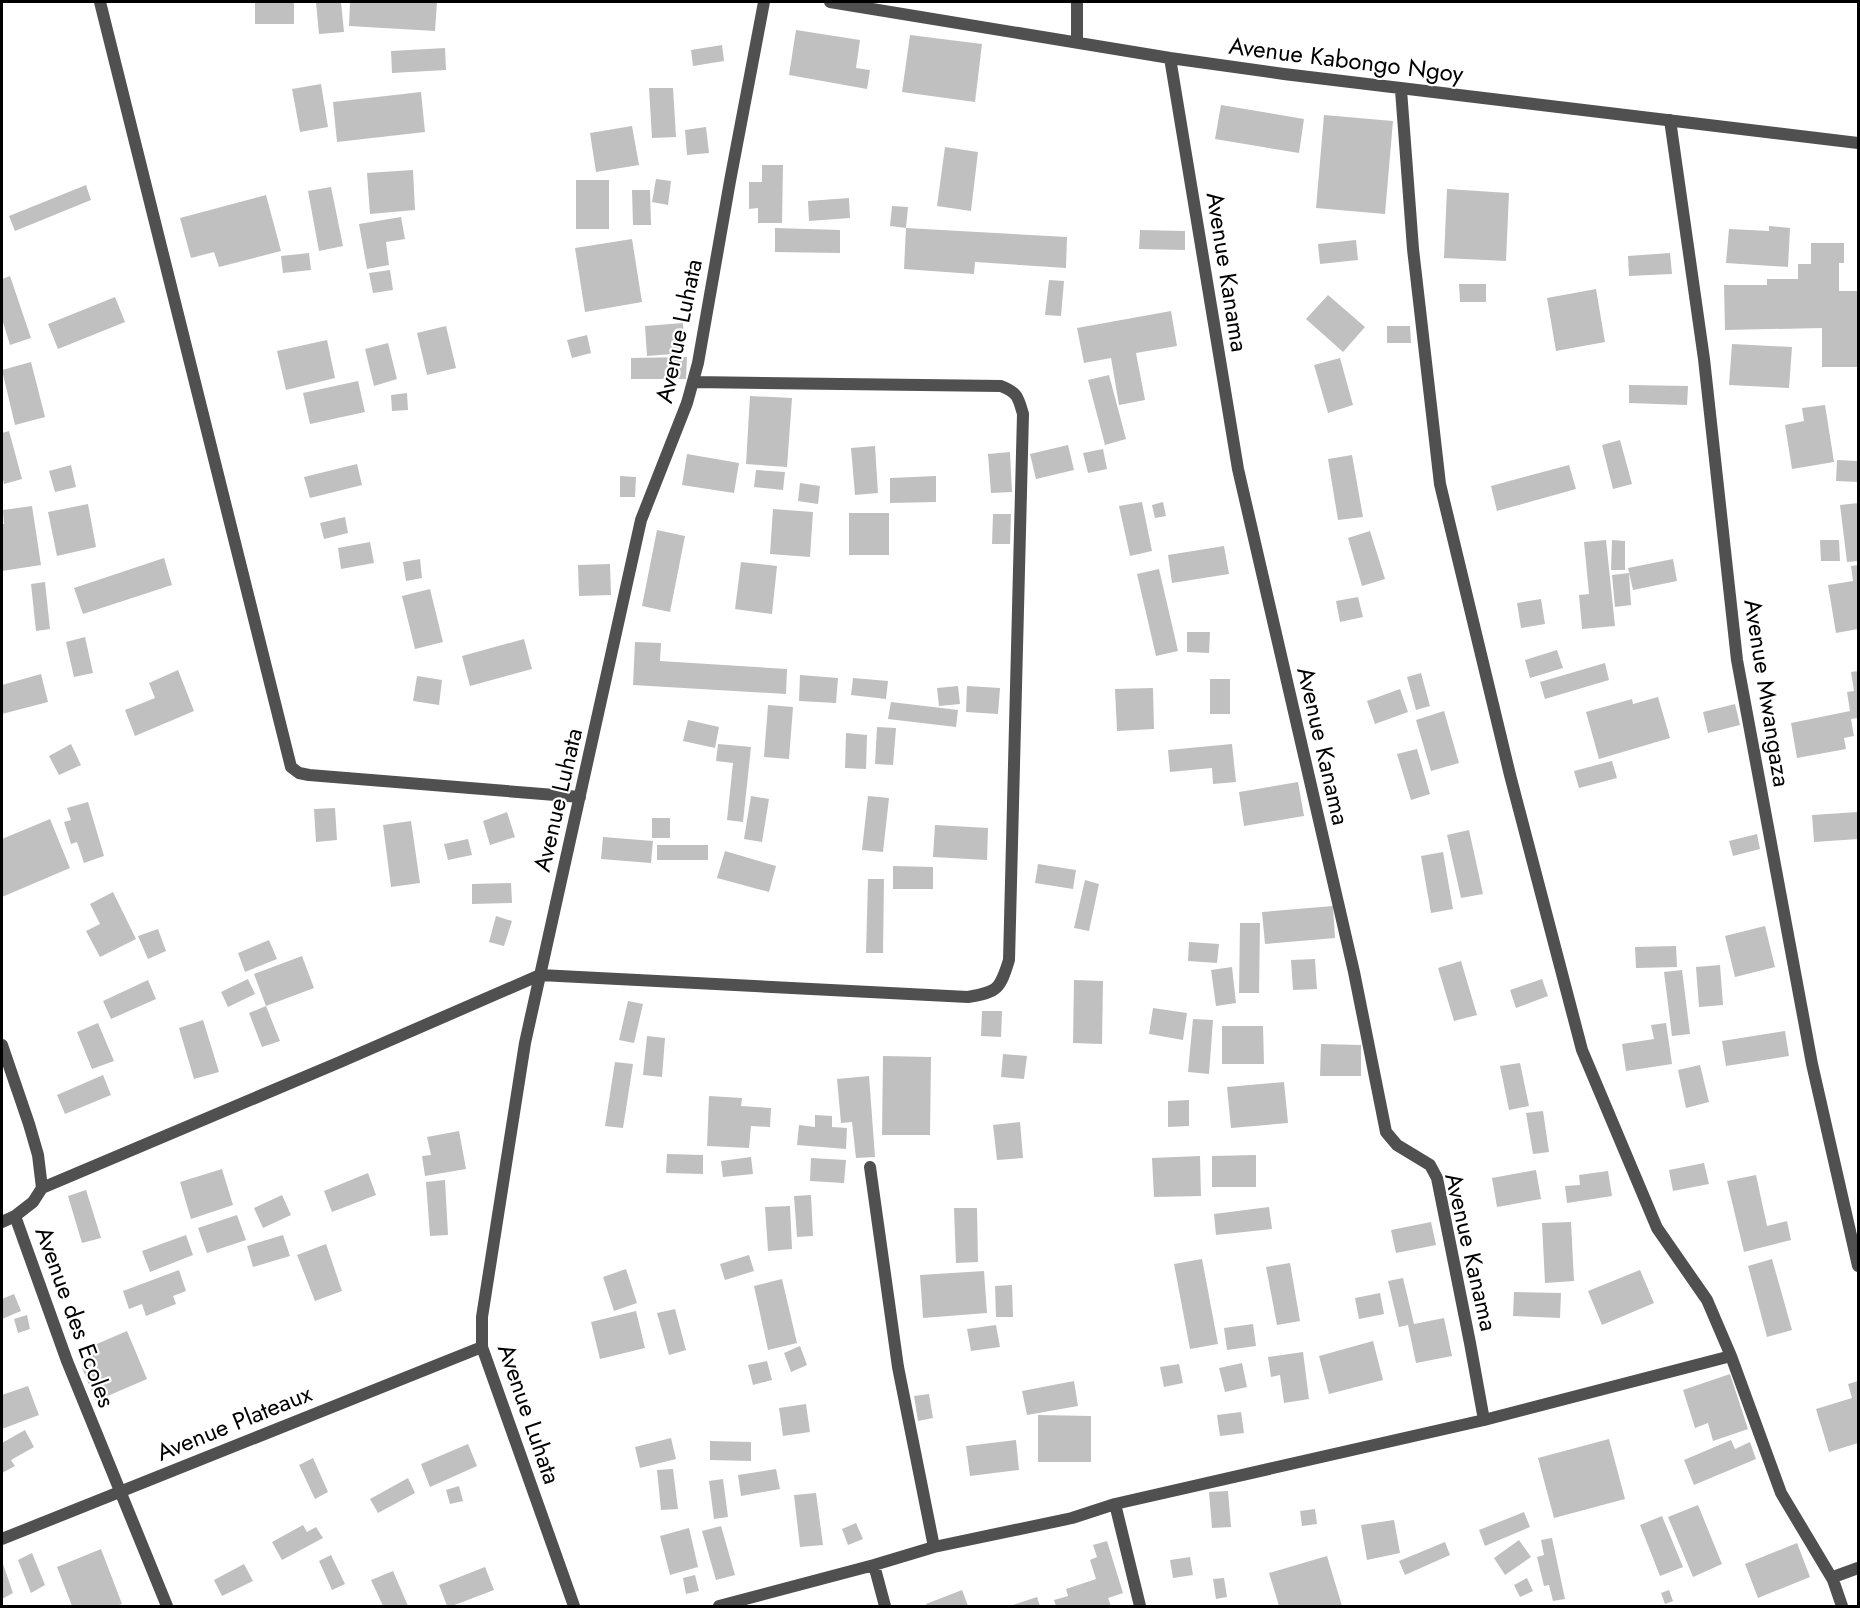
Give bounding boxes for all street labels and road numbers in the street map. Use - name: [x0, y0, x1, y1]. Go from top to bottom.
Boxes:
- street label: Avenue Kabongo Ngoy: [1227, 28, 1466, 91]
- street label: Avenue Kanama: [1198, 189, 1257, 354]
- street label: Avenue Luhata: [646, 256, 711, 406]
- street label: Avenue Mwangaza: [1735, 597, 1800, 789]
- street label: Avenue Kanama: [1288, 663, 1359, 828]
- street label: Avenue Luhata: [524, 725, 591, 875]
- street label: Avenue Kanama: [1436, 1169, 1507, 1334]
- street label: Avenue des Ecoles: [26, 1221, 124, 1412]
- street label: Avenue Luhata: [489, 1339, 570, 1489]
- street label: Avenue Plateaux: [151, 1375, 317, 1470]

